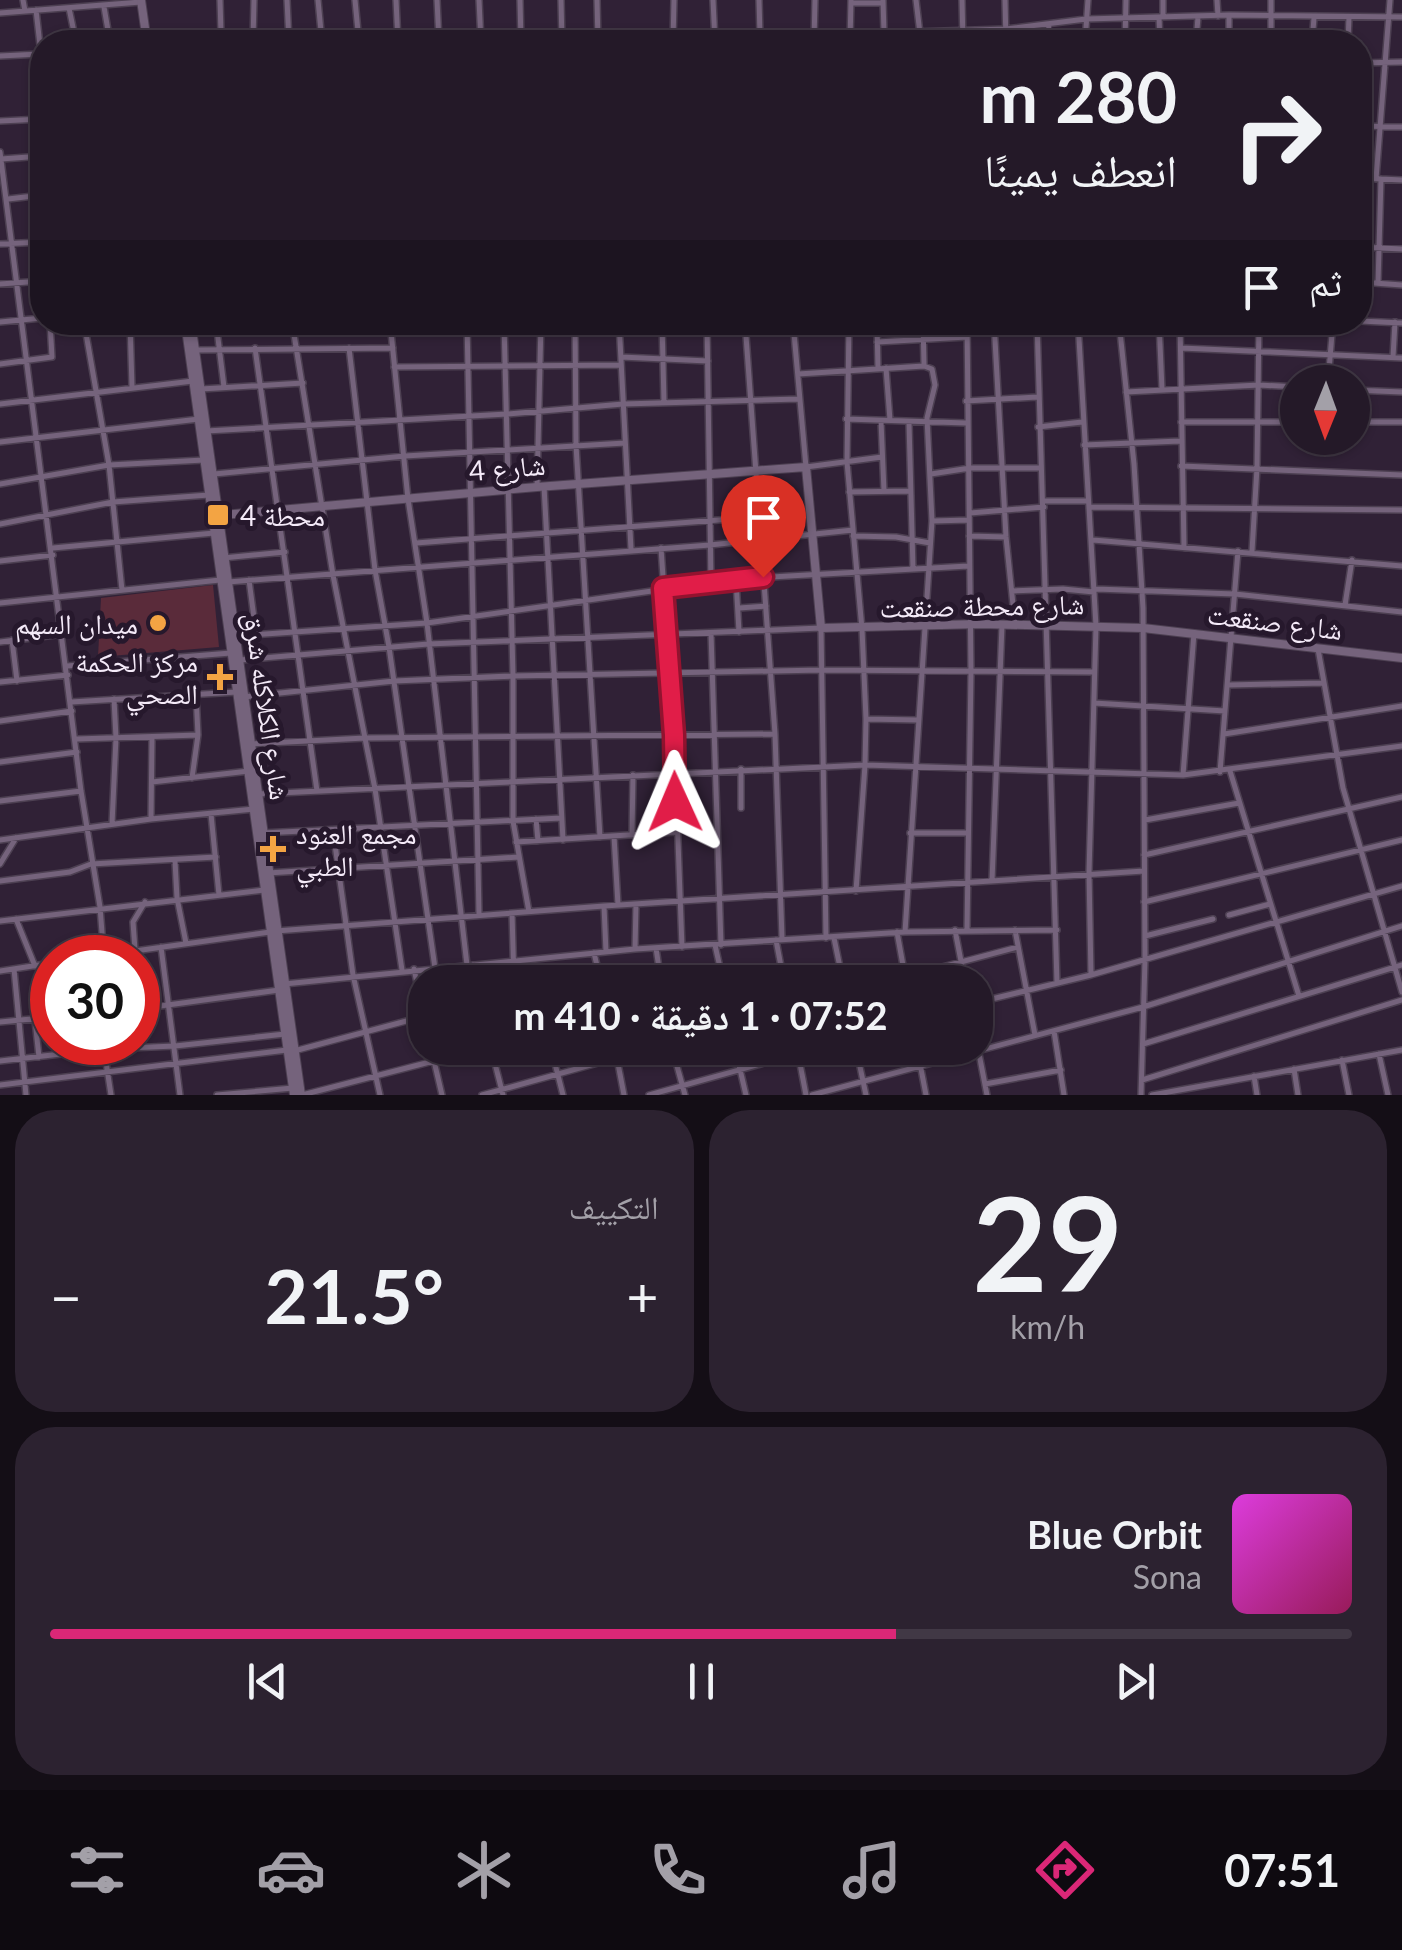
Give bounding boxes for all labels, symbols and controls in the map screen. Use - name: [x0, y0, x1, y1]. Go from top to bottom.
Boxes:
- text: 280 m: [980, 54, 1177, 138]
- icon: right: [1212, 70, 1342, 200]
- text: انعطف يمينًا: [984, 143, 1177, 197]
- text: ثم: [1309, 258, 1342, 304]
- icon: arrive: [1234, 260, 1289, 315]
- north arrow: [1280, 365, 1370, 455]
- map controls: [1280, 365, 1370, 455]
- street label: شارع 4: [467, 447, 547, 489]
- pin: [721, 475, 806, 578]
- icon: arrive: [736, 490, 791, 545]
- place label: محطة 4: [240, 498, 325, 532]
- marker: محطة 4: [205, 502, 231, 528]
- street label: شارع محطة صنقعت: [879, 586, 1085, 626]
- street label: شارع صنقعت: [1205, 596, 1345, 648]
- place label: ميدان السهم: [15, 606, 138, 643]
- street label: شارع الكلاكله شرق: [236, 610, 298, 802]
- marker: ميدان السهم: [147, 612, 169, 634]
- place label: مركز الحكمة الصحي: [75, 644, 198, 717]
- marker: مركز الحكمة الصحي: [207, 664, 233, 690]
- position arrow: [623, 750, 727, 854]
- place label: مجمع العنود الطبي: [296, 816, 417, 889]
- marker: مجمع العنود الطبي: [260, 836, 286, 862]
- speed limit sign: 30: [30, 935, 160, 1065]
- text: 07:52 · 1 دقيقة · 410 m: [513, 992, 888, 1038]
- text: 29: [972, 1164, 1123, 1320]
- text: التكييف: [569, 1187, 659, 1226]
- text: 21.5°: [265, 1250, 444, 1340]
- text: −: [50, 1263, 82, 1329]
- text: +: [627, 1263, 658, 1329]
- text: km/h: [1010, 1307, 1085, 1346]
- text: Blue Orbit: [1027, 1511, 1202, 1557]
- text: Sona: [1133, 1557, 1202, 1596]
- icon: previous: [240, 1654, 295, 1709]
- icon: pause: [674, 1654, 729, 1709]
- icon: next: [1108, 1654, 1163, 1709]
- icon: filters: [62, 1835, 132, 1905]
- icon: car: [256, 1835, 326, 1905]
- icon: climate: [449, 1835, 519, 1905]
- icon: phone: [643, 1835, 713, 1905]
- icon: music: [837, 1835, 907, 1905]
- icon: directions: [1030, 1835, 1100, 1905]
- text: 07:51: [1224, 1843, 1340, 1897]

